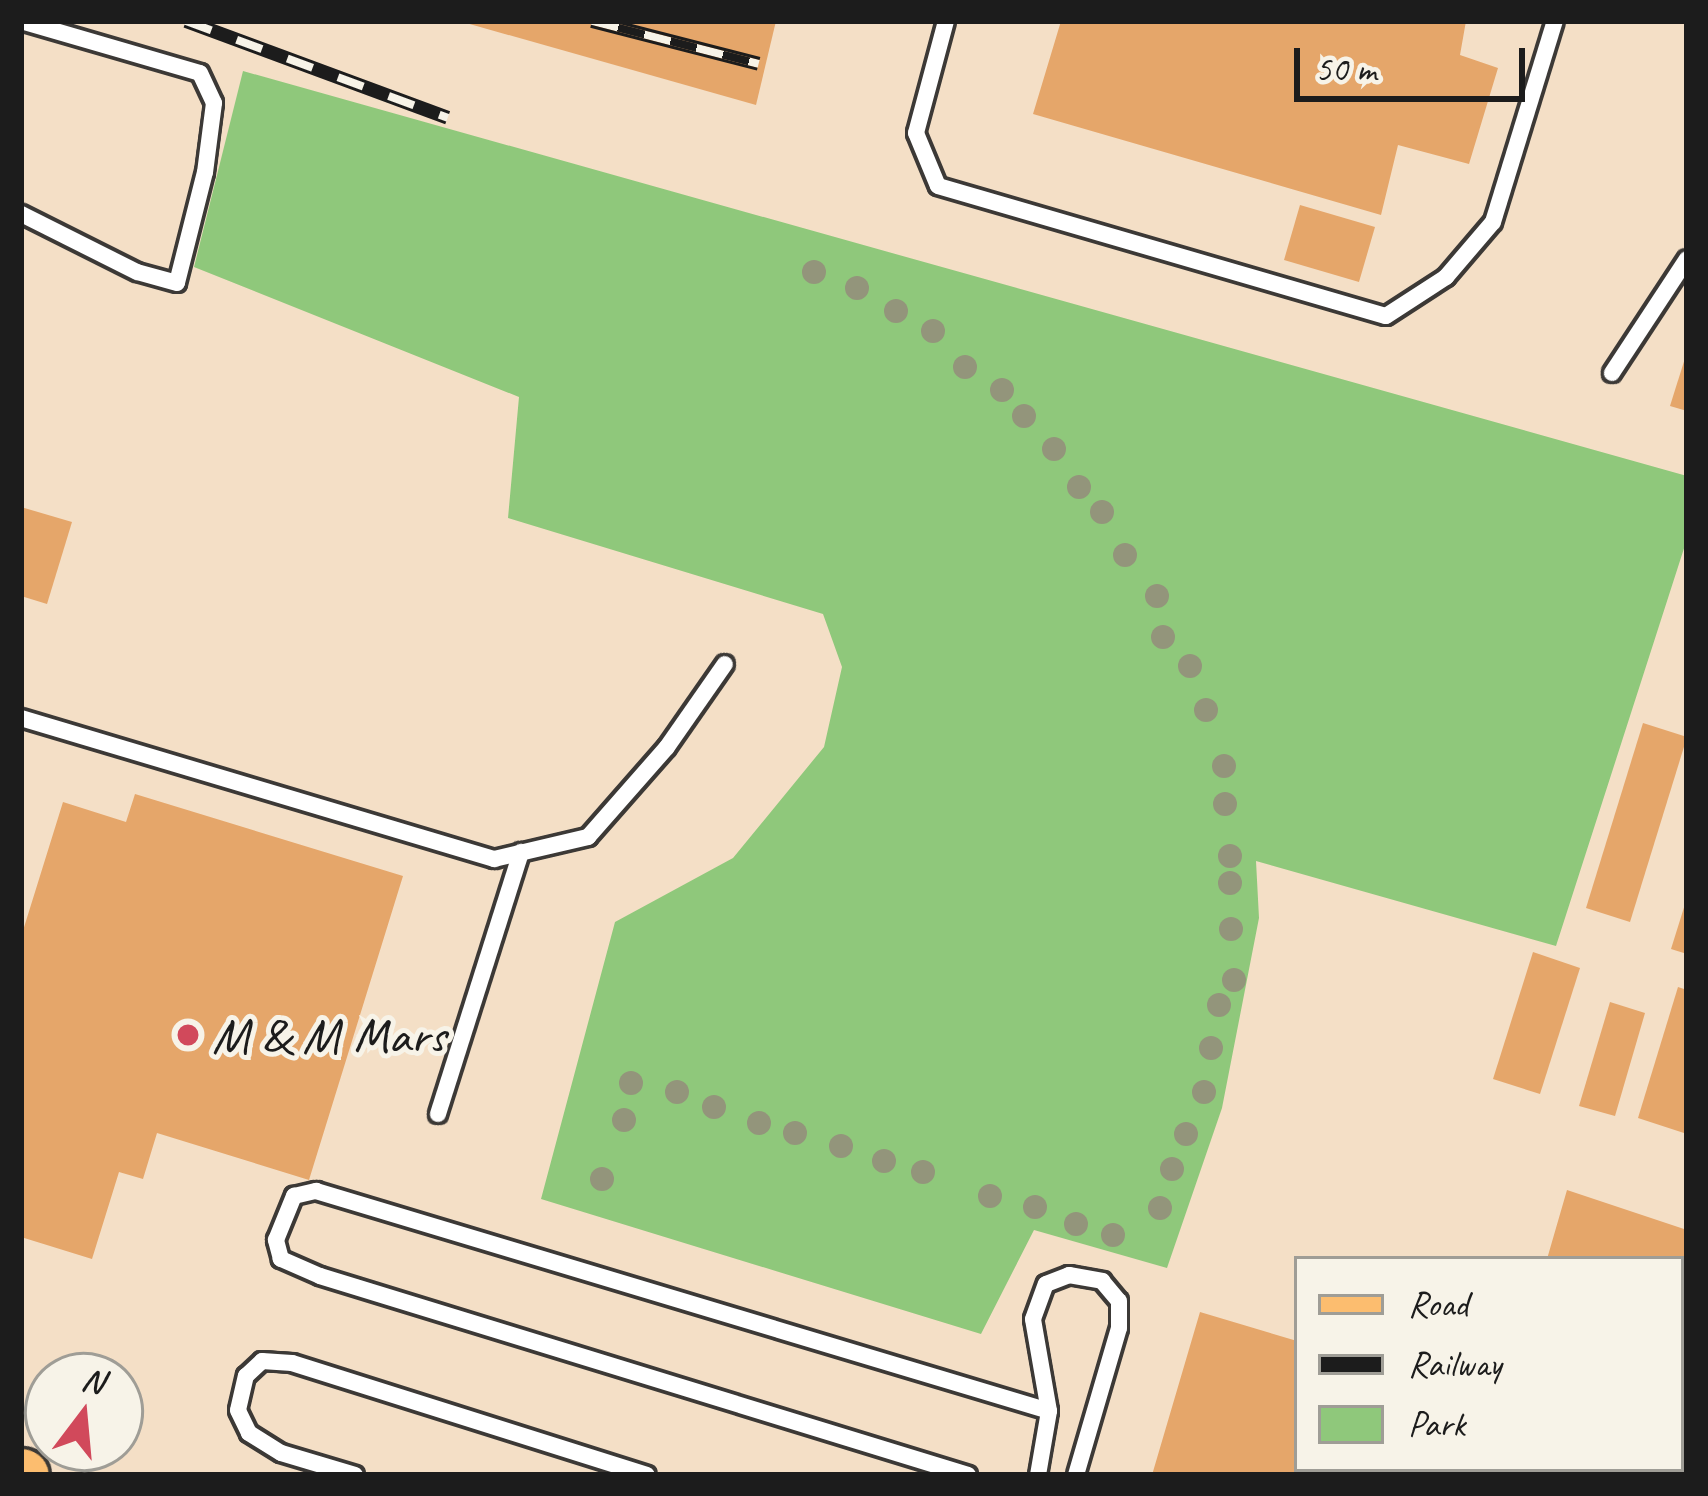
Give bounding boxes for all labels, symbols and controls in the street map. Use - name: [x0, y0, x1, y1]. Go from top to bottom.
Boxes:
- scale bar: [1300, 24, 1531, 98]
- text: 50 m: [1315, 46, 1376, 92]
- place label: M & M Mars: [212, 1004, 446, 1066]
- marker: M & M Mars: [175, 1022, 201, 1048]
- legend: [1294, 1256, 1684, 1472]
- text: Road: [1408, 1281, 1468, 1327]
- text: Railway: [1408, 1341, 1501, 1387]
- north arrow: [24, 1352, 144, 1472]
- text: N: [77, 1357, 109, 1403]
- text: Park: [1408, 1401, 1465, 1447]

